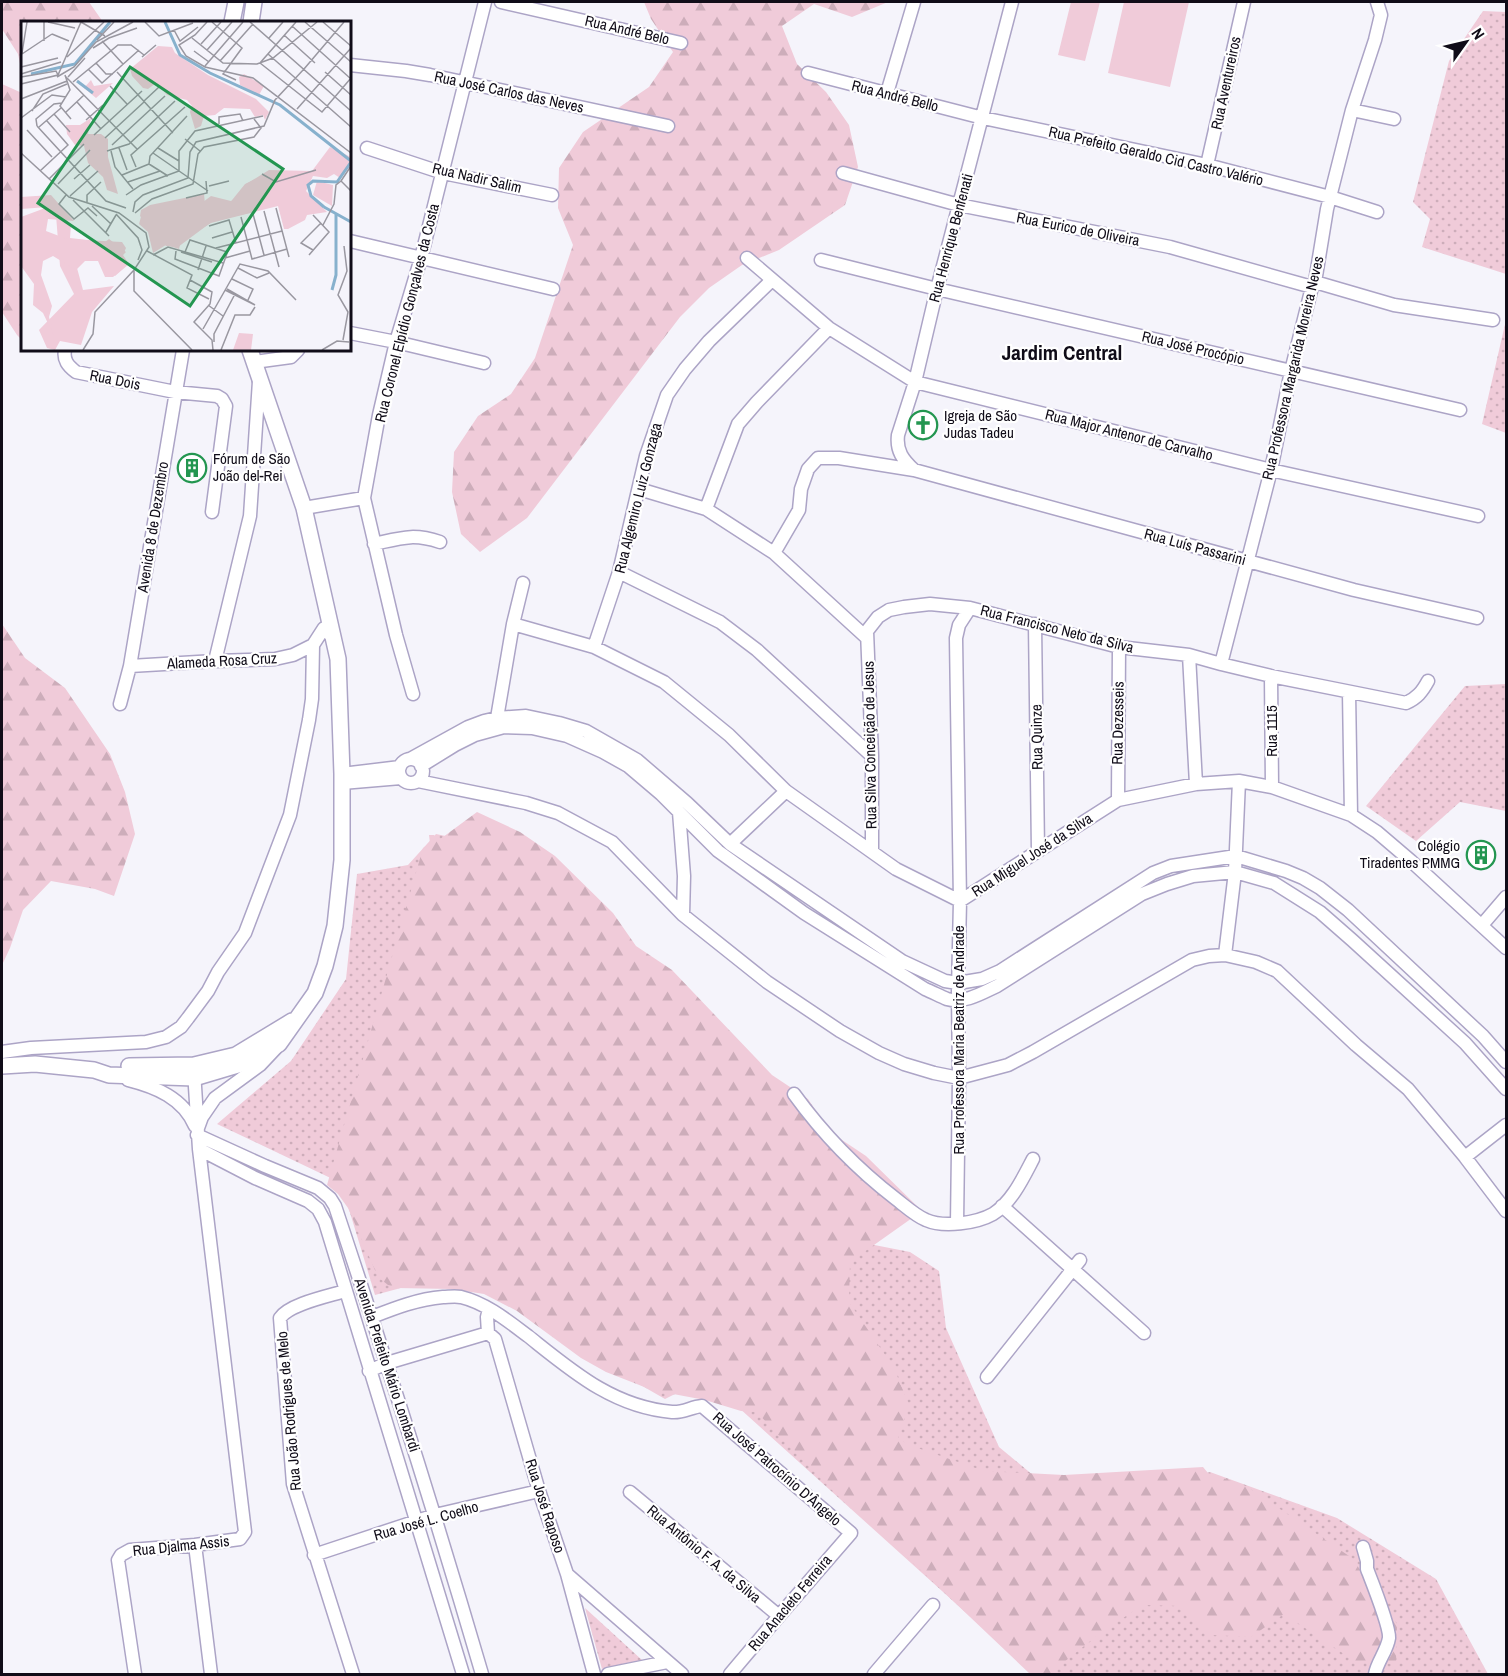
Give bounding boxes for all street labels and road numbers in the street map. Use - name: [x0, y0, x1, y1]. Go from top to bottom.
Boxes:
- street label: Rua André Belo: [583, 10, 672, 49]
- street label: Rua Aventureiros: [1205, 34, 1246, 131]
- street label: Rua José Carlos das Neves: [432, 65, 586, 118]
- street label: Rua André Bello: [849, 75, 941, 116]
- street label: Rua Prefeito Geraldo Cid Castro Valério: [1047, 121, 1266, 191]
- street label: Rua Nadir Salim: [430, 157, 524, 198]
- street label: Rua Henrique Benfenati: [923, 171, 978, 305]
- street label: Rua Coronel Elpídio Gonçalves da Costa: [369, 201, 444, 425]
- street label: Rua Eurico de Oliveira: [1015, 206, 1142, 251]
- street label: Rua Professora Margarida Moreira Neves: [1257, 254, 1329, 482]
- street label: Rua José Procópio: [1140, 326, 1247, 370]
- street label: Rua Dois: [88, 364, 142, 395]
- street label: Rua Major Antenor de Carvalho: [1043, 403, 1215, 466]
- street label: Rua Algemiro Luiz Gonzaga: [609, 420, 666, 575]
- street label: Avenida 8 de Dezembro: [132, 460, 173, 595]
- street label: Rua Luís Passarini: [1142, 523, 1248, 570]
- street label: Rua Francisco Neto da Silva: [978, 599, 1136, 658]
- street label: Alameda Rosa Cruz: [165, 647, 277, 674]
- street label: Rua Silva Conceição de Jesus: [858, 661, 881, 829]
- street label: Rua Dezesseis: [1106, 681, 1129, 765]
- street label: Rua Quinze: [1025, 704, 1048, 770]
- street label: Rua 1115: [1261, 705, 1282, 757]
- street label: Rua Miguel José da Silva: [967, 808, 1096, 902]
- street label: Rua Professora Maria Beatriz de Andrade: [948, 925, 969, 1155]
- street label: Avenida Prefeito Mário Lombardi: [349, 1274, 426, 1454]
- street label: Rua João Rodrigues de Melo: [271, 1330, 306, 1492]
- street label: Rua José Patrocínio D'Ângelo: [708, 1407, 846, 1531]
- street label: Rua José Raposo: [520, 1456, 571, 1556]
- street label: Rua José L. Coelho: [371, 1495, 481, 1546]
- street label: Rua Antônio F. A. da Silva: [643, 1500, 766, 1608]
- street label: Rua Djalma Assis: [132, 1530, 230, 1561]
- street label: Rua Anacleto Ferreira: [743, 1550, 836, 1655]

